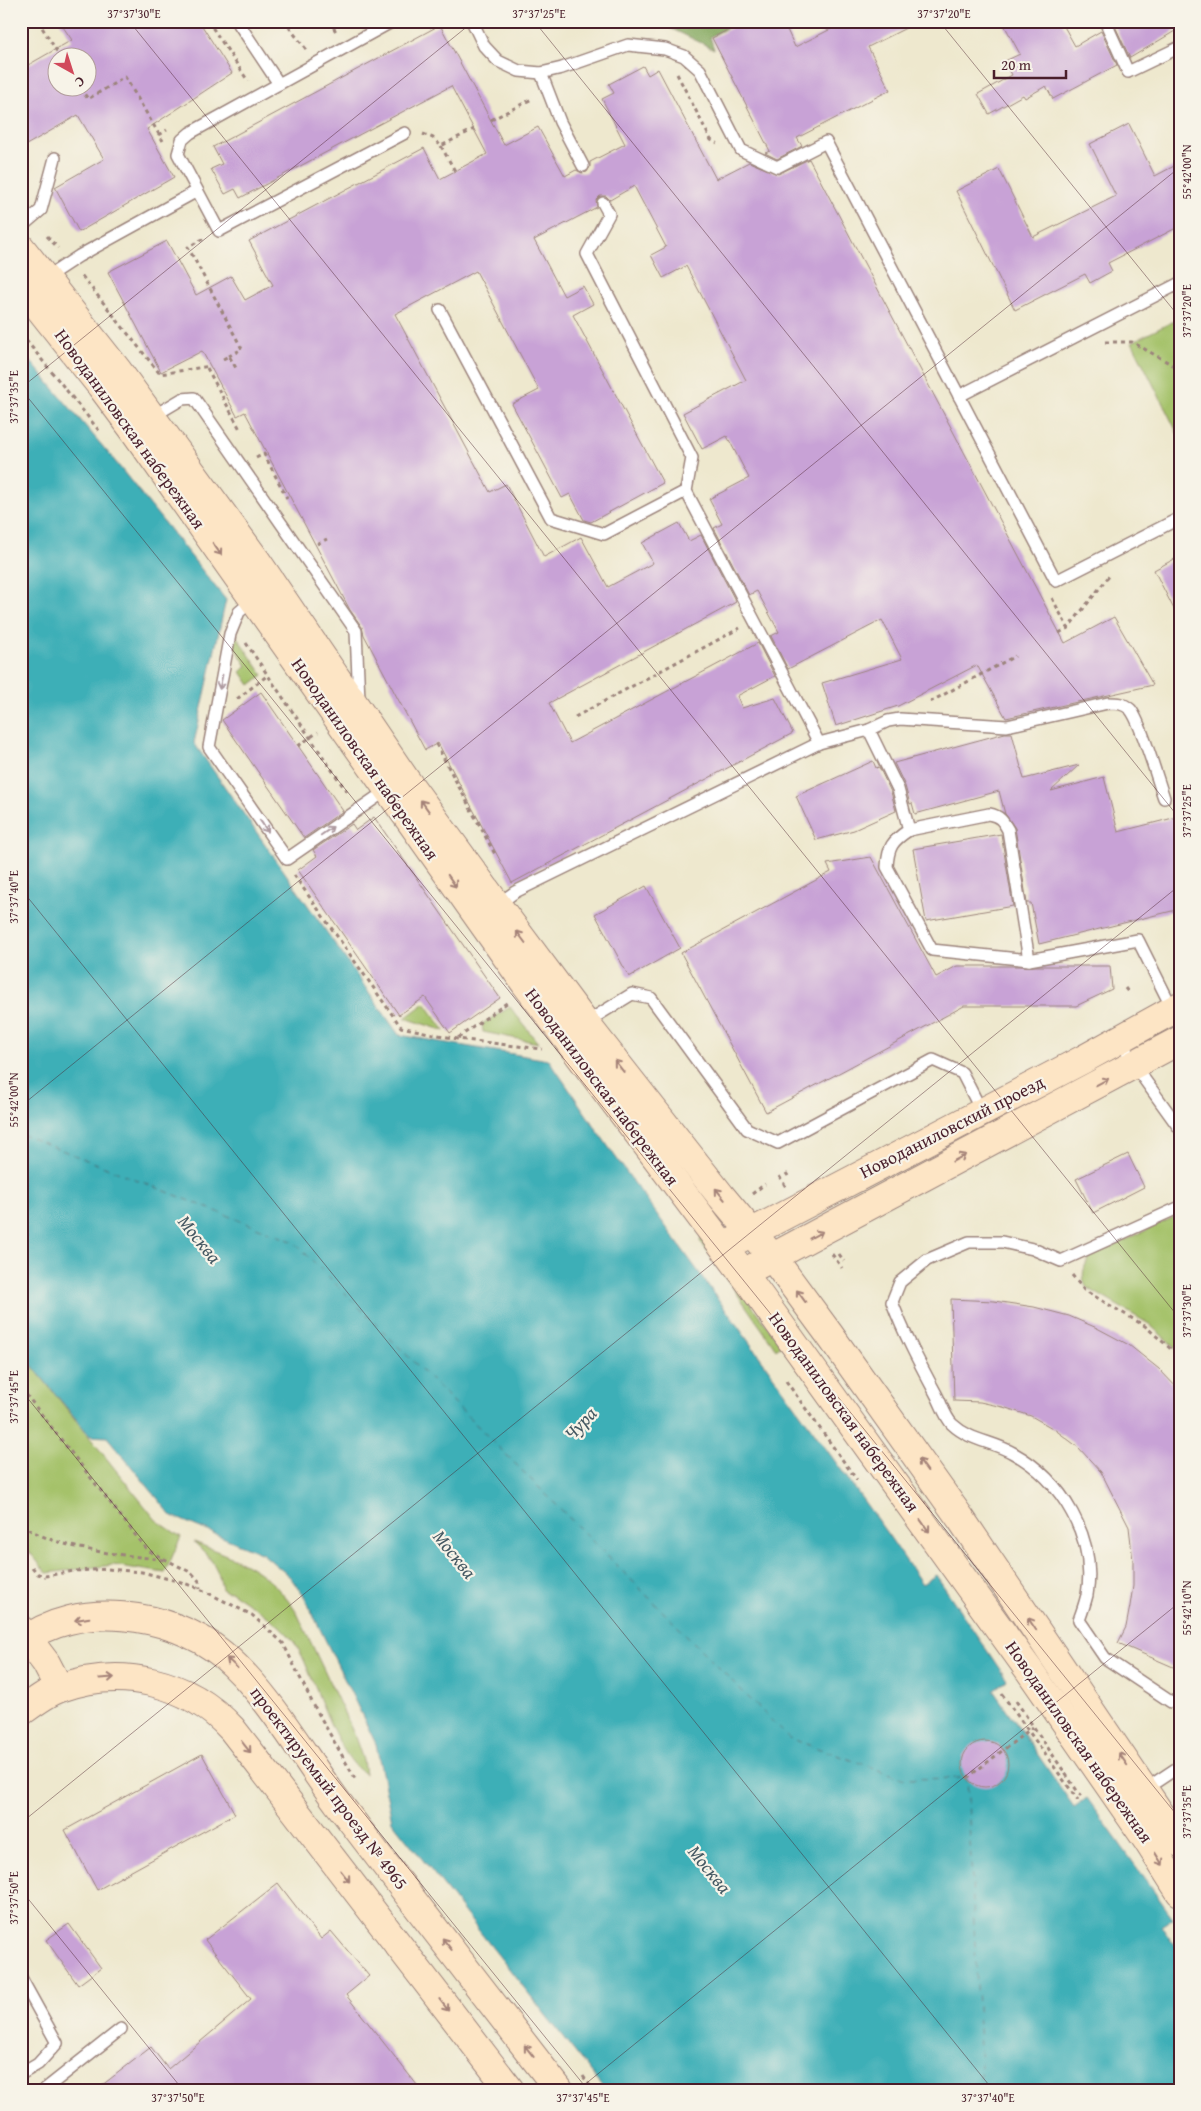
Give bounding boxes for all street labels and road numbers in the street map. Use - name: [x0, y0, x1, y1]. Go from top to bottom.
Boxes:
- street label: Новоданиловская набережная: [48, 323, 212, 534]
- street label: Новоданиловская набережная: [285, 652, 446, 865]
- street label: Новоданиловская набережная: [519, 982, 686, 1191]
- street label: Новоданиловский проезд: [855, 1068, 1049, 1185]
- street label: Новоданиловская набережная: [762, 1306, 926, 1517]
- street label: Новоданиловская набережная: [999, 1635, 1160, 1848]
- street label: проектируемый проезд № 4965: [244, 1680, 415, 1895]

